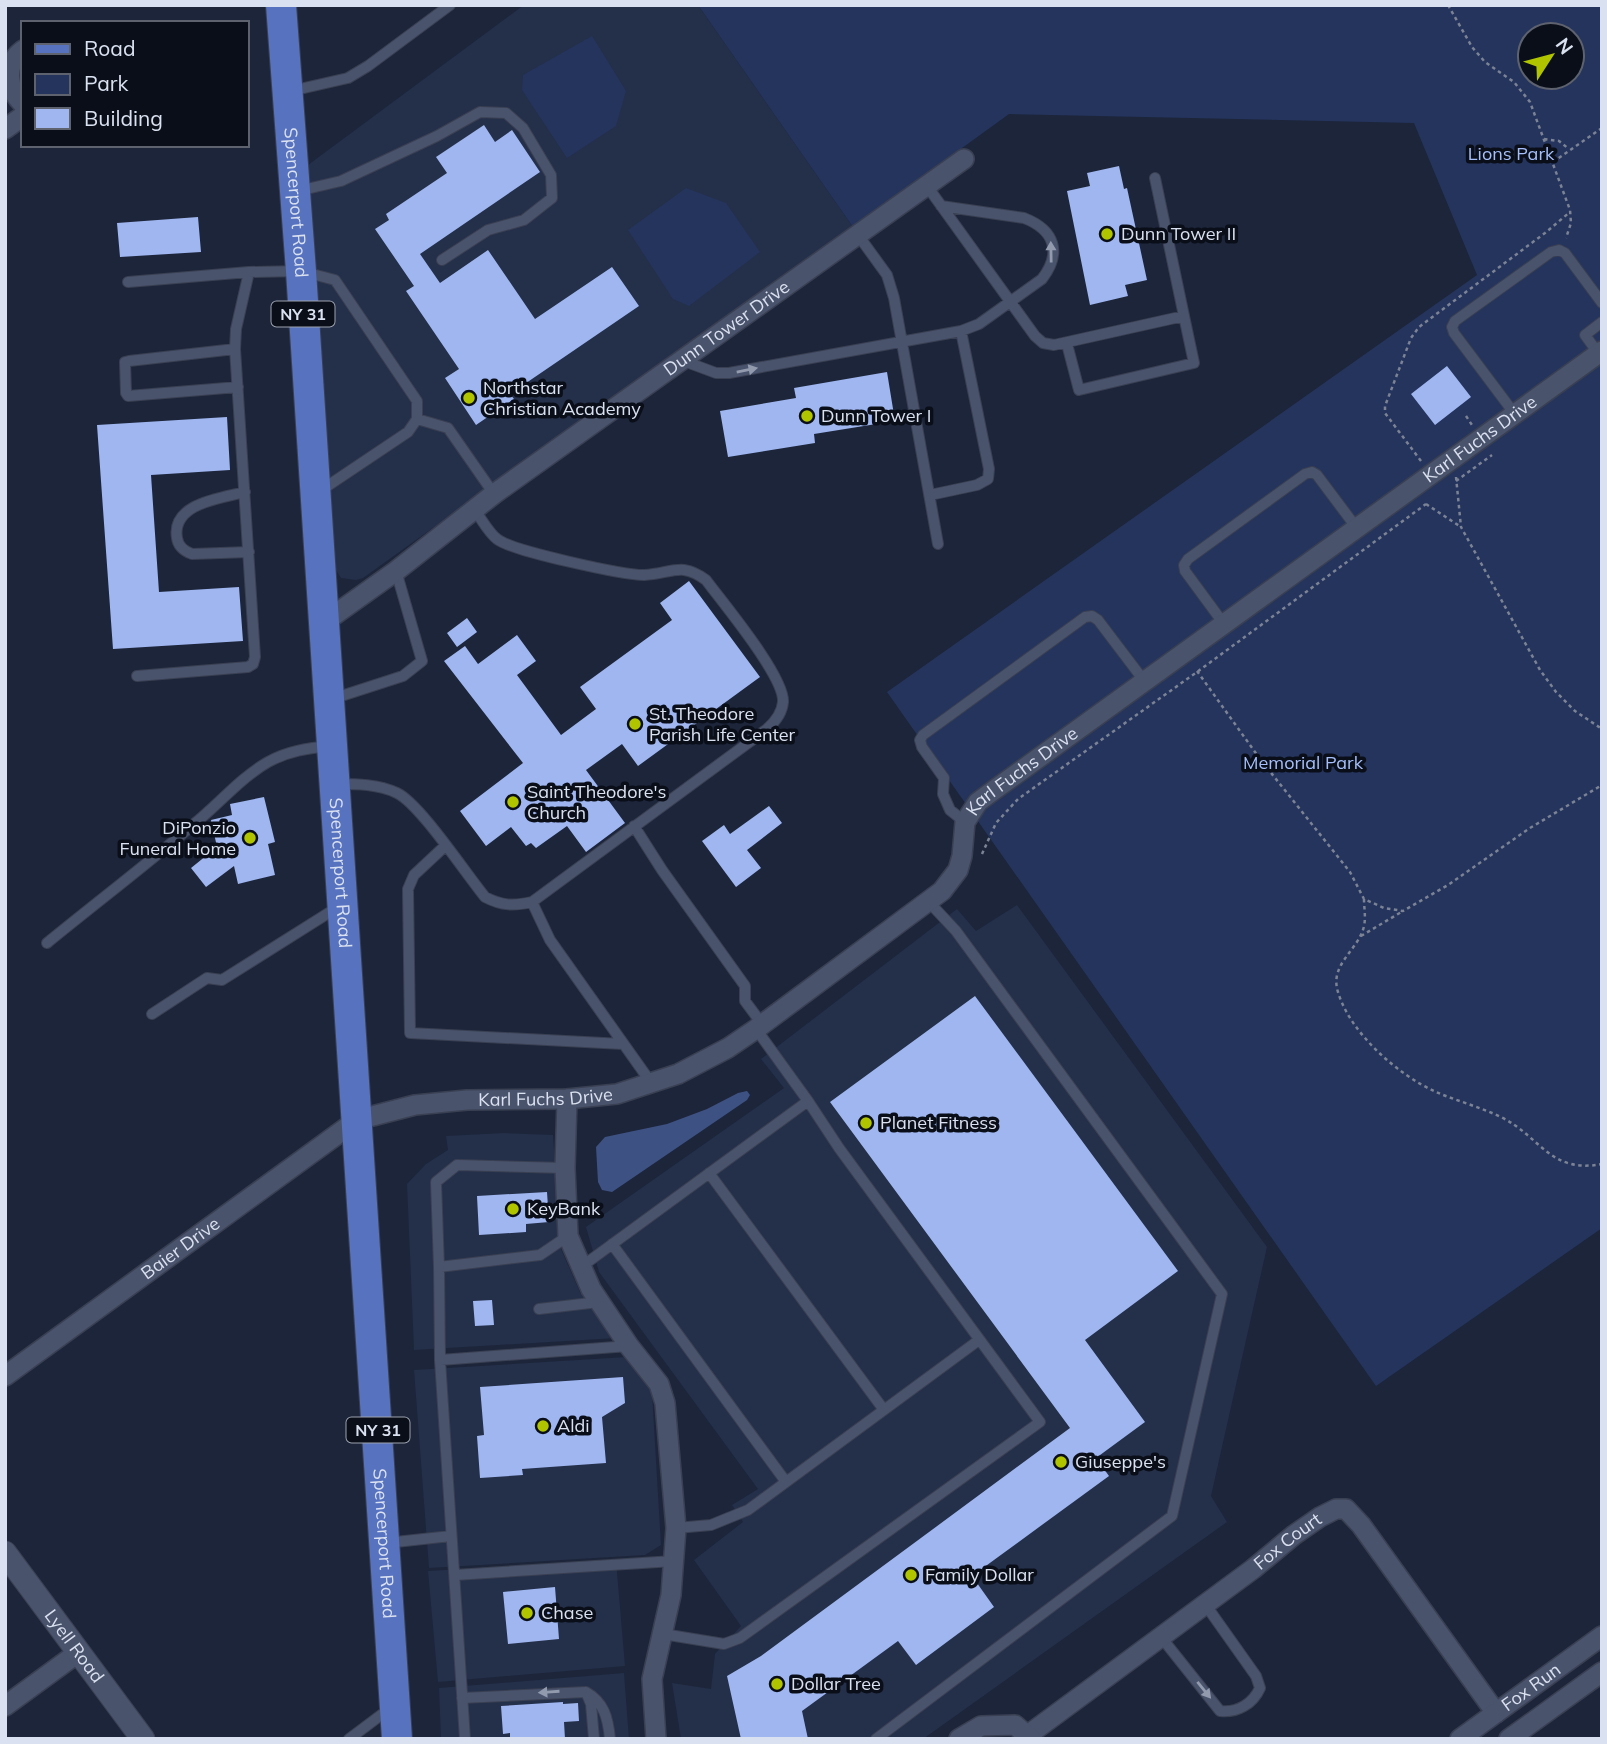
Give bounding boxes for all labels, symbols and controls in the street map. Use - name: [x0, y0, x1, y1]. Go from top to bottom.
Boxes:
- legend: [21, 21, 248, 147]
- north arrow: [1516, 21, 1586, 91]
- text: N: [1551, 33, 1579, 59]
- text: Road: [84, 35, 135, 61]
- text: Park: [84, 70, 128, 96]
- text: Building: [84, 105, 163, 131]
- street label: Spencerport Road: [279, 126, 313, 278]
- park label: Lions Park: [1468, 142, 1555, 165]
- place label: Dunn Tower II: [1121, 222, 1236, 245]
- marker: Dunn Tower II: [1099, 226, 1115, 242]
- one-way arrow: [1045, 241, 1057, 263]
- street label: Dunn Tower Drive: [659, 275, 794, 380]
- road number: NY 31: [272, 302, 334, 326]
- one-way arrow: [736, 364, 758, 375]
- place label: Northstar Christian Academy: [483, 376, 641, 420]
- marker: Northstar Christian Academy: [461, 390, 477, 406]
- street label: Karl Fuchs Drive: [1418, 390, 1541, 487]
- place label: Dunn Tower I: [821, 404, 931, 427]
- marker: Dunn Tower I: [799, 408, 815, 424]
- place label: St. Theodore Parish Life Center: [649, 702, 796, 746]
- marker: St. Theodore Parish Life Center: [627, 716, 643, 732]
- street label: Karl Fuchs Drive: [960, 721, 1082, 820]
- park label: Memorial Park: [1243, 751, 1364, 774]
- place label: Saint Theodore's Church: [527, 780, 667, 824]
- marker: Saint Theodore's Church: [505, 794, 521, 810]
- street label: Spencerport Road: [324, 797, 357, 949]
- place label: DiPonzio Funeral Home: [119, 816, 236, 860]
- marker: DiPonzio Funeral Home: [242, 830, 258, 846]
- street label: Karl Fuchs Drive: [478, 1082, 614, 1111]
- place label: Planet Fitness: [880, 1111, 997, 1134]
- marker: Planet Fitness: [858, 1115, 874, 1131]
- place label: KeyBank: [527, 1197, 601, 1220]
- marker: KeyBank: [505, 1201, 521, 1217]
- street label: Baier Drive: [136, 1212, 224, 1284]
- place label: Aldi: [557, 1414, 590, 1437]
- road number: NY 31: [346, 1418, 410, 1442]
- marker: Aldi: [535, 1418, 551, 1434]
- place label: Giuseppe's: [1075, 1450, 1166, 1473]
- marker: Giuseppe's: [1053, 1454, 1069, 1470]
- street label: Spencerport Road: [368, 1468, 401, 1619]
- street label: Fox Court: [1249, 1507, 1326, 1575]
- place label: Family Dollar: [925, 1563, 1034, 1586]
- marker: Family Dollar: [903, 1567, 919, 1583]
- place label: Chase: [541, 1601, 593, 1624]
- street label: Lyell Road: [40, 1605, 109, 1687]
- marker: Chase: [519, 1605, 535, 1621]
- street label: Fox Run: [1497, 1658, 1565, 1716]
- place label: Dollar Tree: [791, 1672, 881, 1695]
- marker: Dollar Tree: [769, 1676, 785, 1692]
- one-way arrow: [1196, 1681, 1211, 1699]
- one-way arrow: [538, 1687, 560, 1698]

